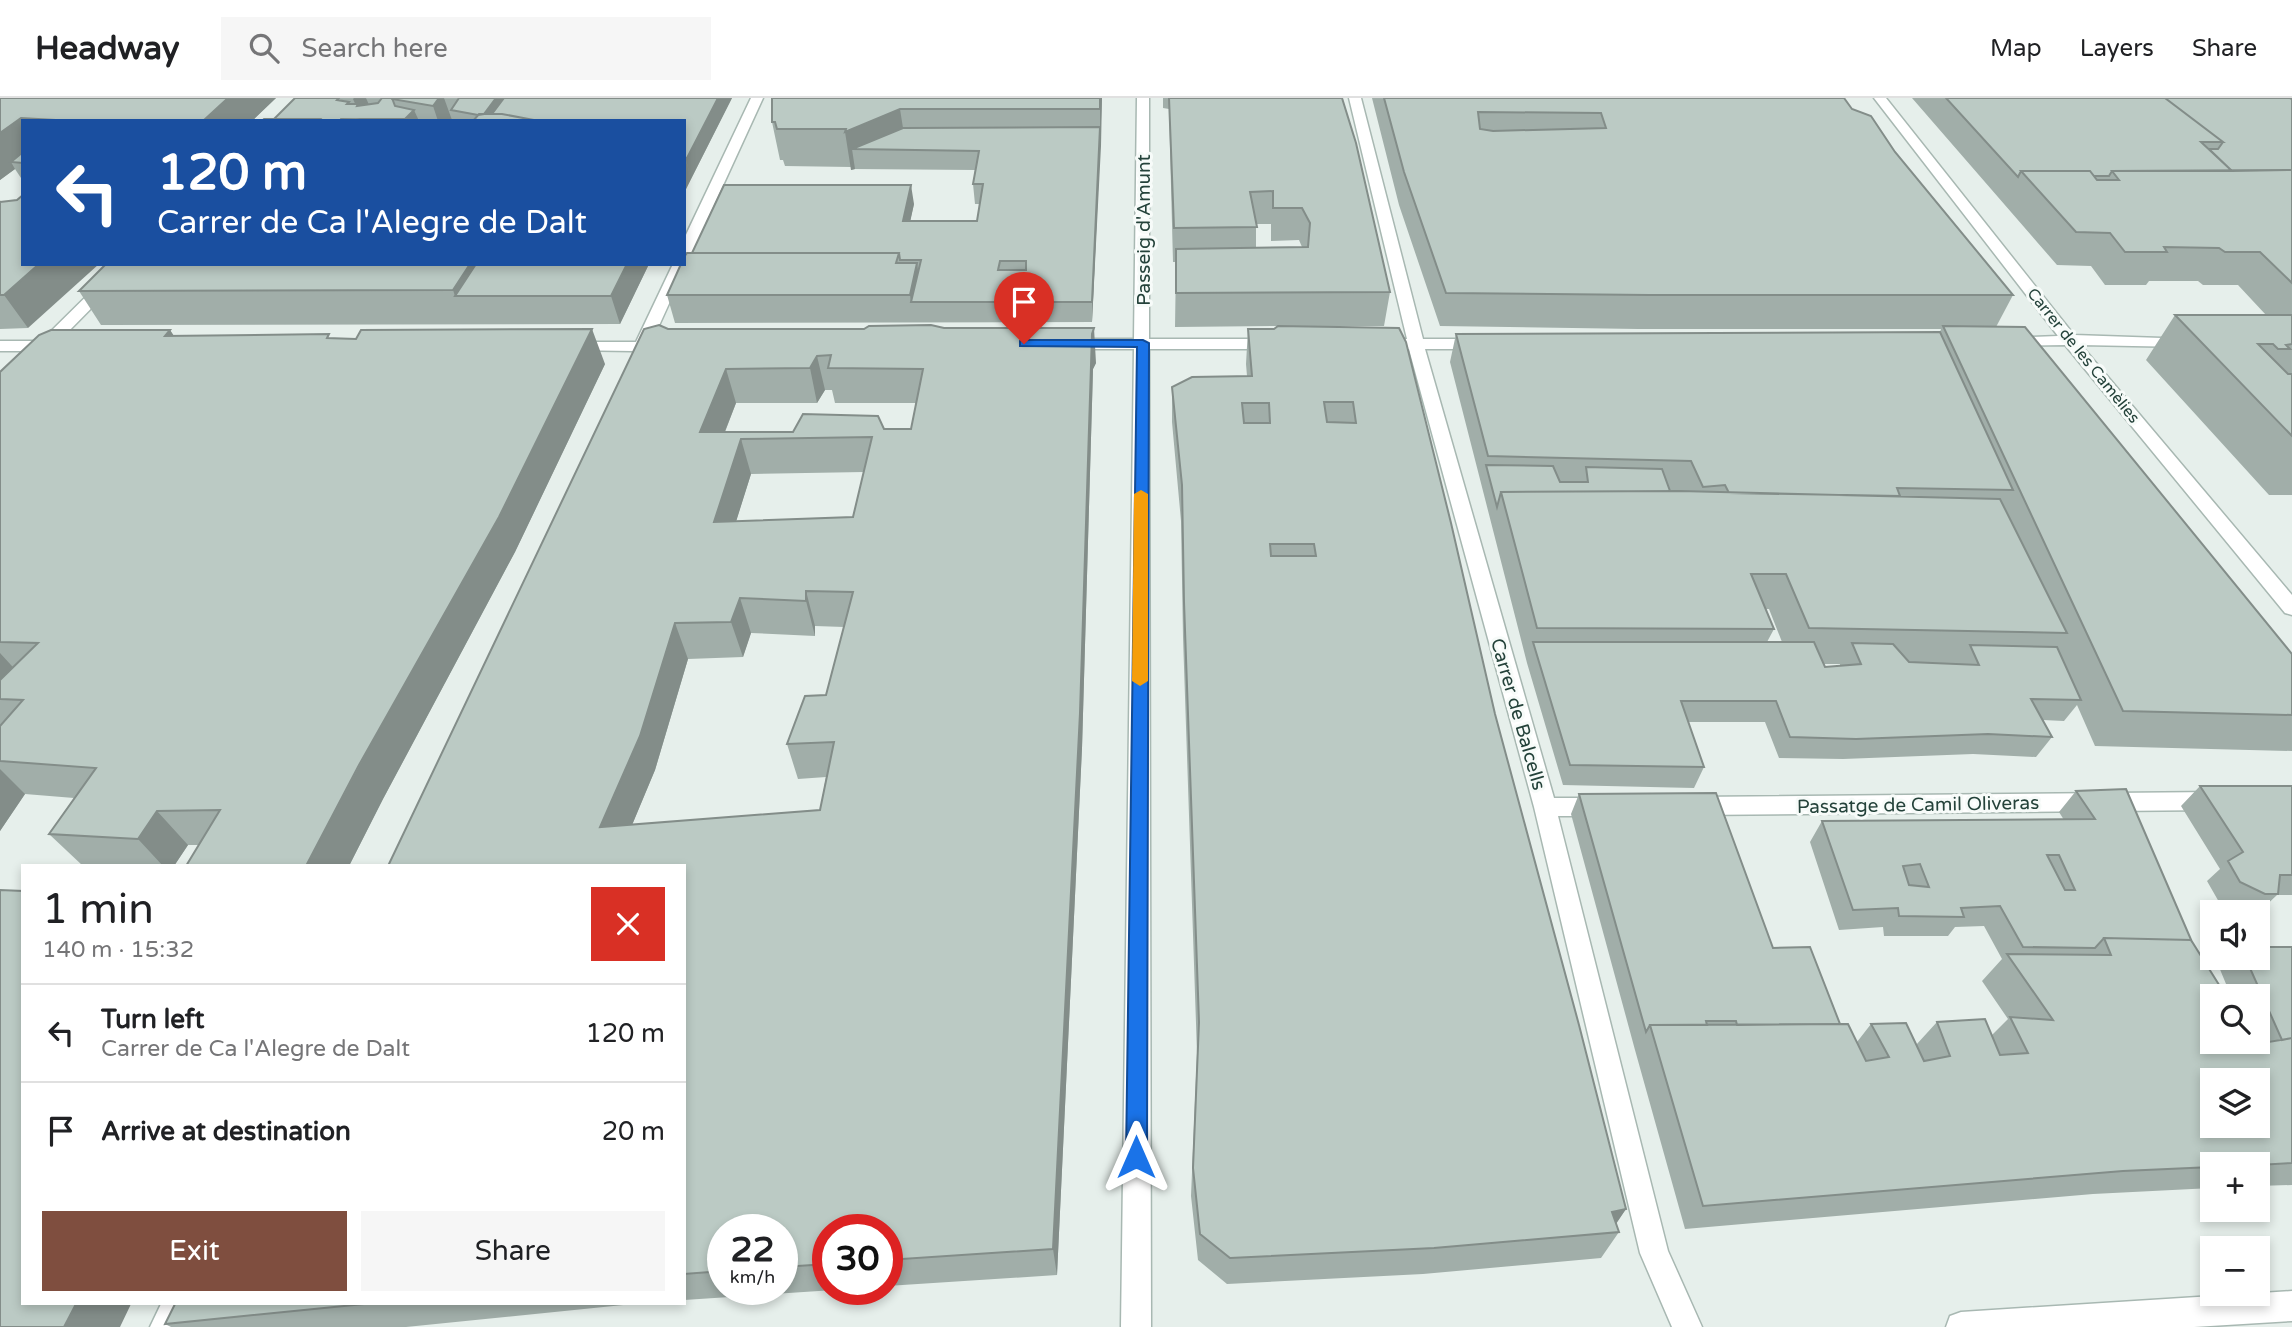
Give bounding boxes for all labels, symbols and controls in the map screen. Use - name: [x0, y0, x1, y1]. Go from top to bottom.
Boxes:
- search box: [221, 17, 711, 80]
- text: Headway: [35, 29, 179, 68]
- icon: search: [245, 29, 283, 67]
- text: Search here: [301, 33, 448, 64]
- text: Map: [1990, 34, 2042, 63]
- text: Layers: [2080, 34, 2154, 63]
- text: Share: [2192, 34, 2257, 63]
- text: 120 m: [157, 144, 307, 203]
- icon: left: [42, 147, 133, 238]
- street label: Passeig d'Amunt: [1133, 154, 1155, 306]
- text: Carrer de Ca l'Alegre de Dalt: [157, 204, 587, 242]
- pin: [994, 272, 1054, 344]
- icon: arrive: [1005, 283, 1043, 321]
- street label: Carrer de les Camèlies: [2023, 284, 2144, 427]
- street label: Carrer de Balcells: [1486, 636, 1550, 793]
- street label: Passatge de Camil Oliveras: [1797, 792, 2039, 818]
- text: 1 min: [42, 884, 154, 935]
- button: close: [591, 887, 665, 961]
- map controls: [2200, 900, 2270, 1306]
- button: sound: [2200, 900, 2270, 970]
- text: 140 m · 15:32: [42, 936, 194, 964]
- button: search: [2200, 984, 2270, 1054]
- text: Turn left: [101, 1004, 204, 1035]
- icon: left: [42, 1014, 80, 1052]
- text: 120 m: [585, 1018, 665, 1049]
- text: Carrer de Ca l'Alegre de Dalt: [101, 1035, 410, 1063]
- button: layers: [2200, 1068, 2270, 1138]
- icon: arrive: [42, 1112, 80, 1150]
- text: Arrive at destination: [101, 1116, 351, 1147]
- text: 20 m: [602, 1116, 665, 1147]
- position arrow: [1099, 1120, 1173, 1194]
- button: +: [2200, 1152, 2270, 1222]
- button: Exit: [42, 1211, 347, 1291]
- button: Share: [361, 1211, 665, 1291]
- speed limit sign: 30: [812, 1214, 903, 1305]
- text: 22: [731, 1229, 774, 1271]
- button: −: [2200, 1236, 2270, 1306]
- text: km/h: [730, 1266, 775, 1288]

